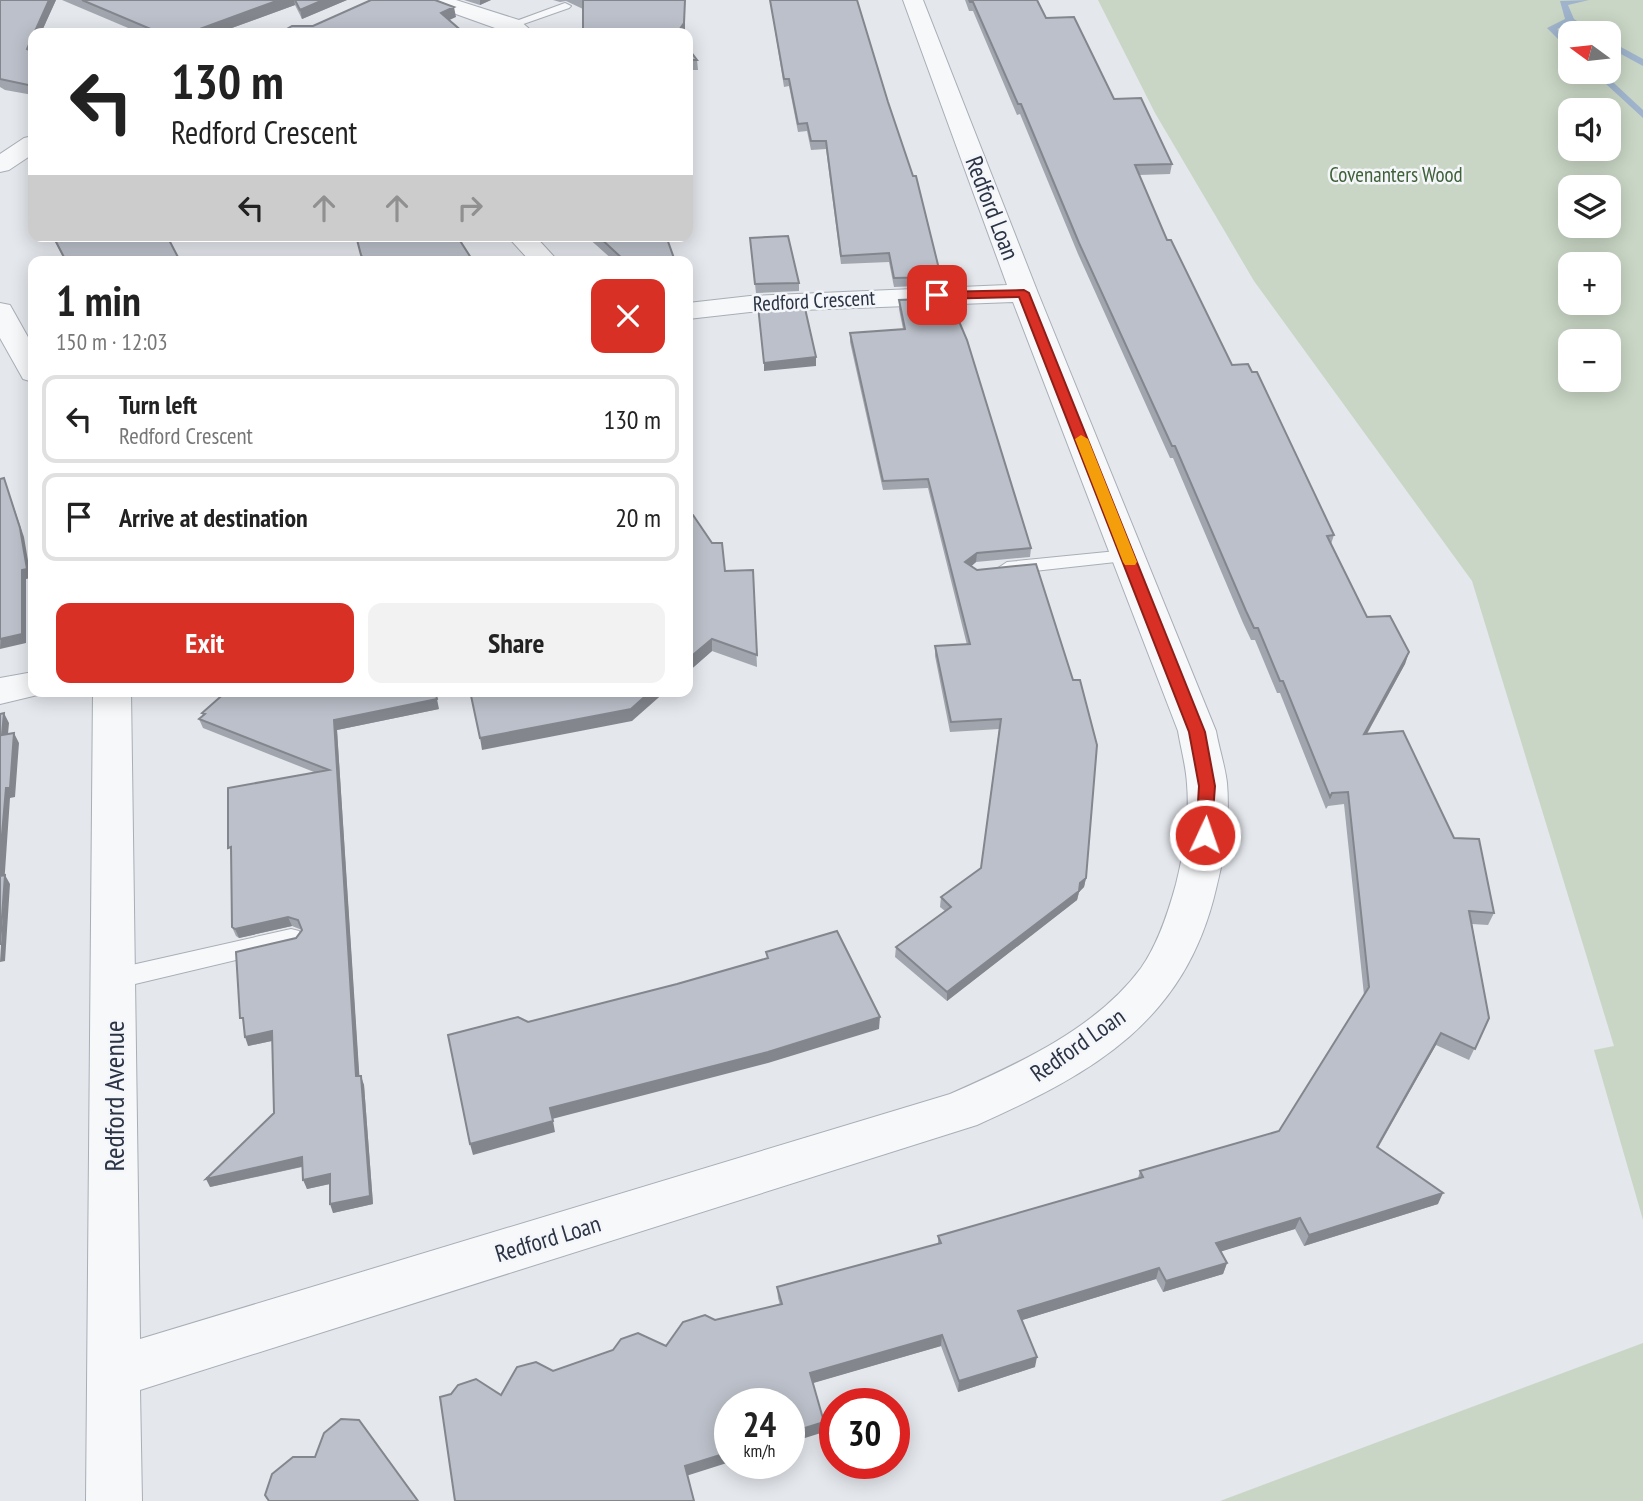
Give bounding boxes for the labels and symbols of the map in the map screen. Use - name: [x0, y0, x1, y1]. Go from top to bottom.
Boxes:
- north arrow: [1558, 21, 1620, 84]
- street label: Redford Loan: [959, 152, 1026, 264]
- park label: Covenanters Wood: [1329, 161, 1463, 188]
- pin: [907, 265, 967, 325]
- street label: Redford Crescent: [752, 284, 876, 317]
- position arrow: [1168, 798, 1242, 872]
- street label: Redford Loan: [1024, 1001, 1131, 1088]
- street label: Redford Avenue: [95, 1021, 132, 1171]
- street label: Redford Loan: [491, 1208, 604, 1269]
- speed limit sign: 30: [819, 1388, 910, 1479]

